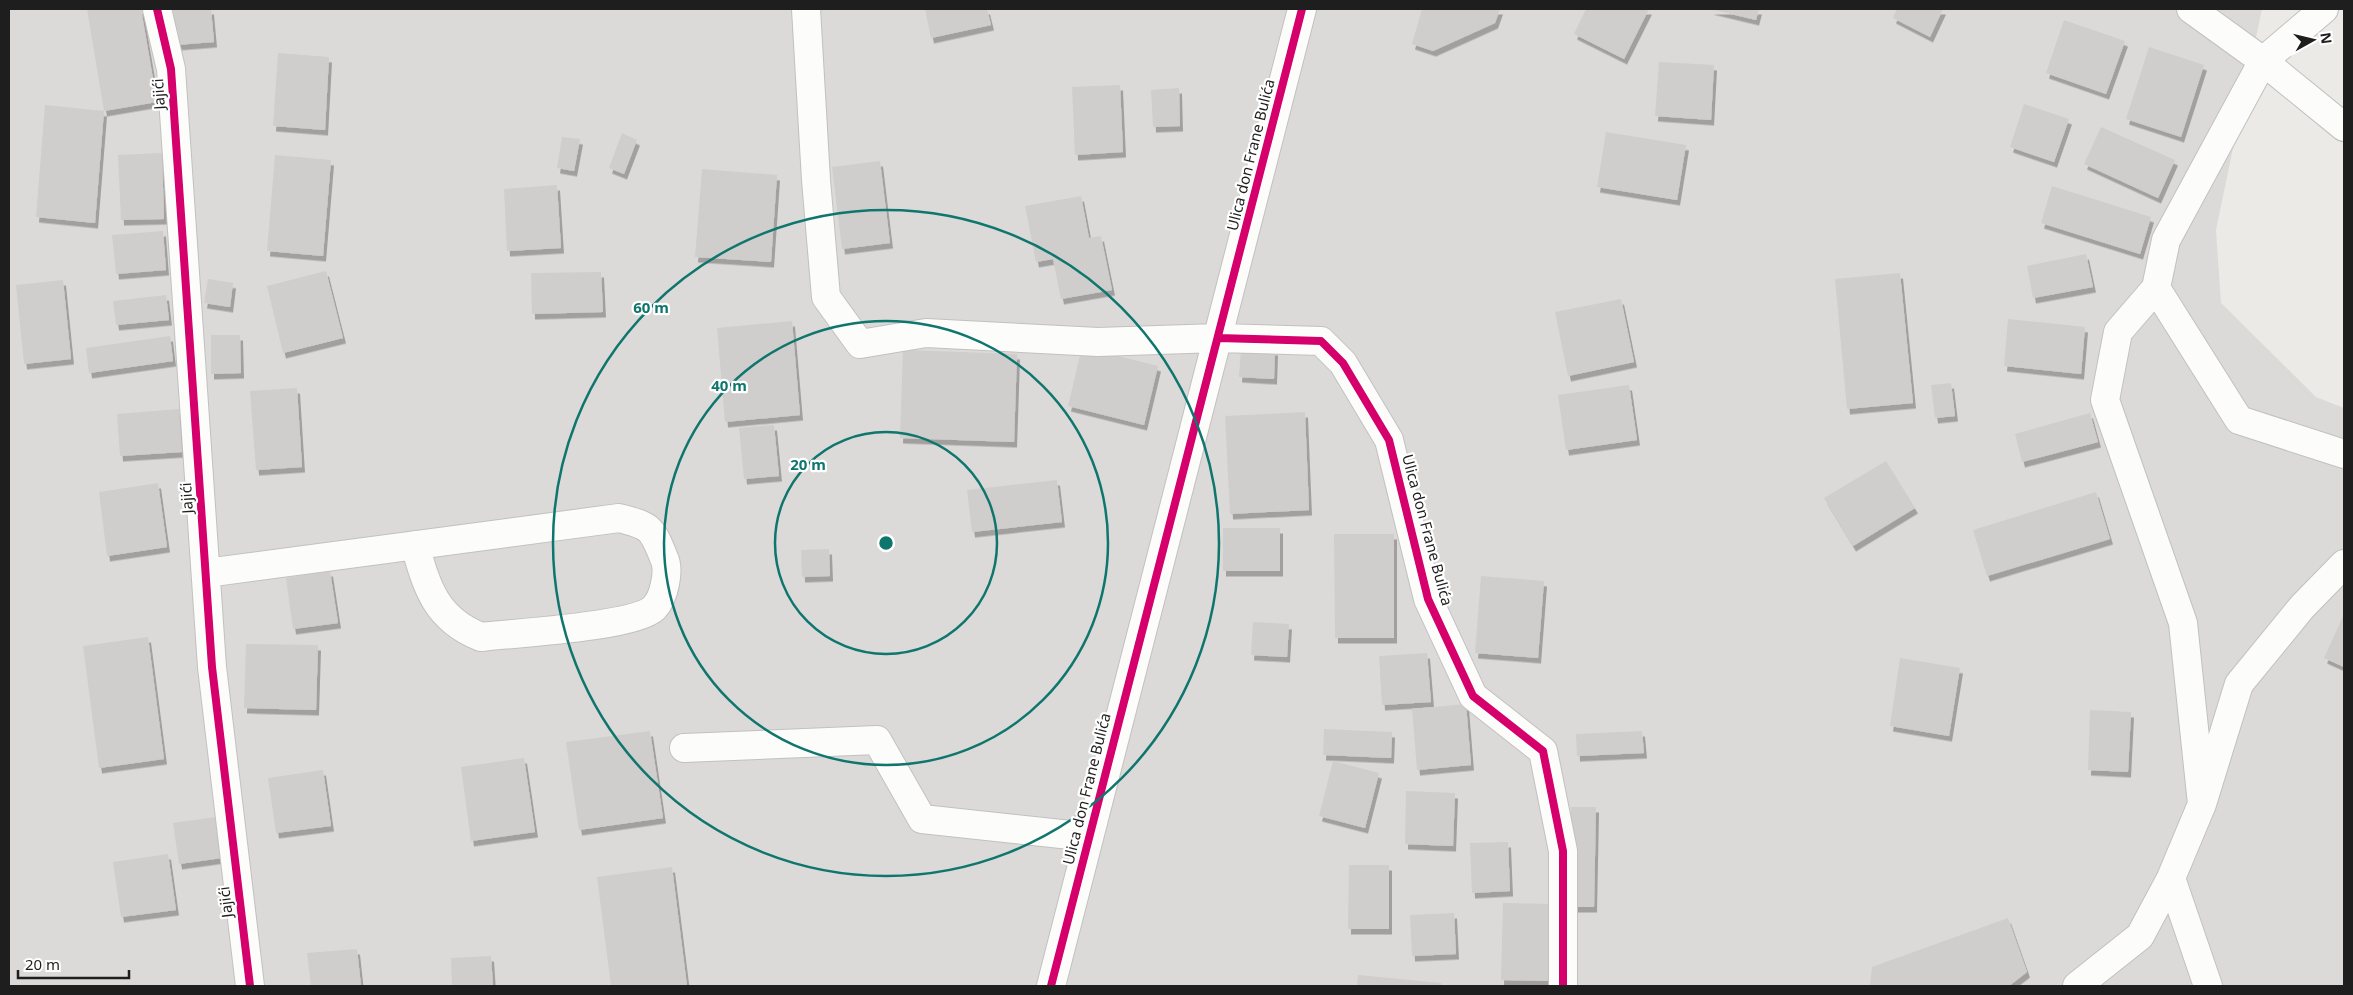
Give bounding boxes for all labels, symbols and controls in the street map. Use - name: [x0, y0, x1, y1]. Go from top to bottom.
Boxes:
- north arrow: [2288, 15, 2338, 65]
- text: N: [2316, 31, 2337, 45]
- street label: Ulica don Frane Bulića: [1221, 77, 1279, 233]
- street label: Jajići: [147, 78, 169, 112]
- text: 60 m: [633, 297, 669, 317]
- text: 40 m: [711, 375, 747, 395]
- street label: Ulica don Frane Bulića: [1398, 452, 1458, 608]
- text: 20 m: [790, 454, 826, 474]
- street label: Jajići: [175, 482, 197, 516]
- centre of rings: [877, 534, 895, 552]
- street label: Ulica don Frane Bulića: [1057, 711, 1115, 867]
- street label: Jajići: [213, 885, 237, 921]
- scale bar: [18, 948, 129, 980]
- text: 20 m: [25, 954, 60, 974]

